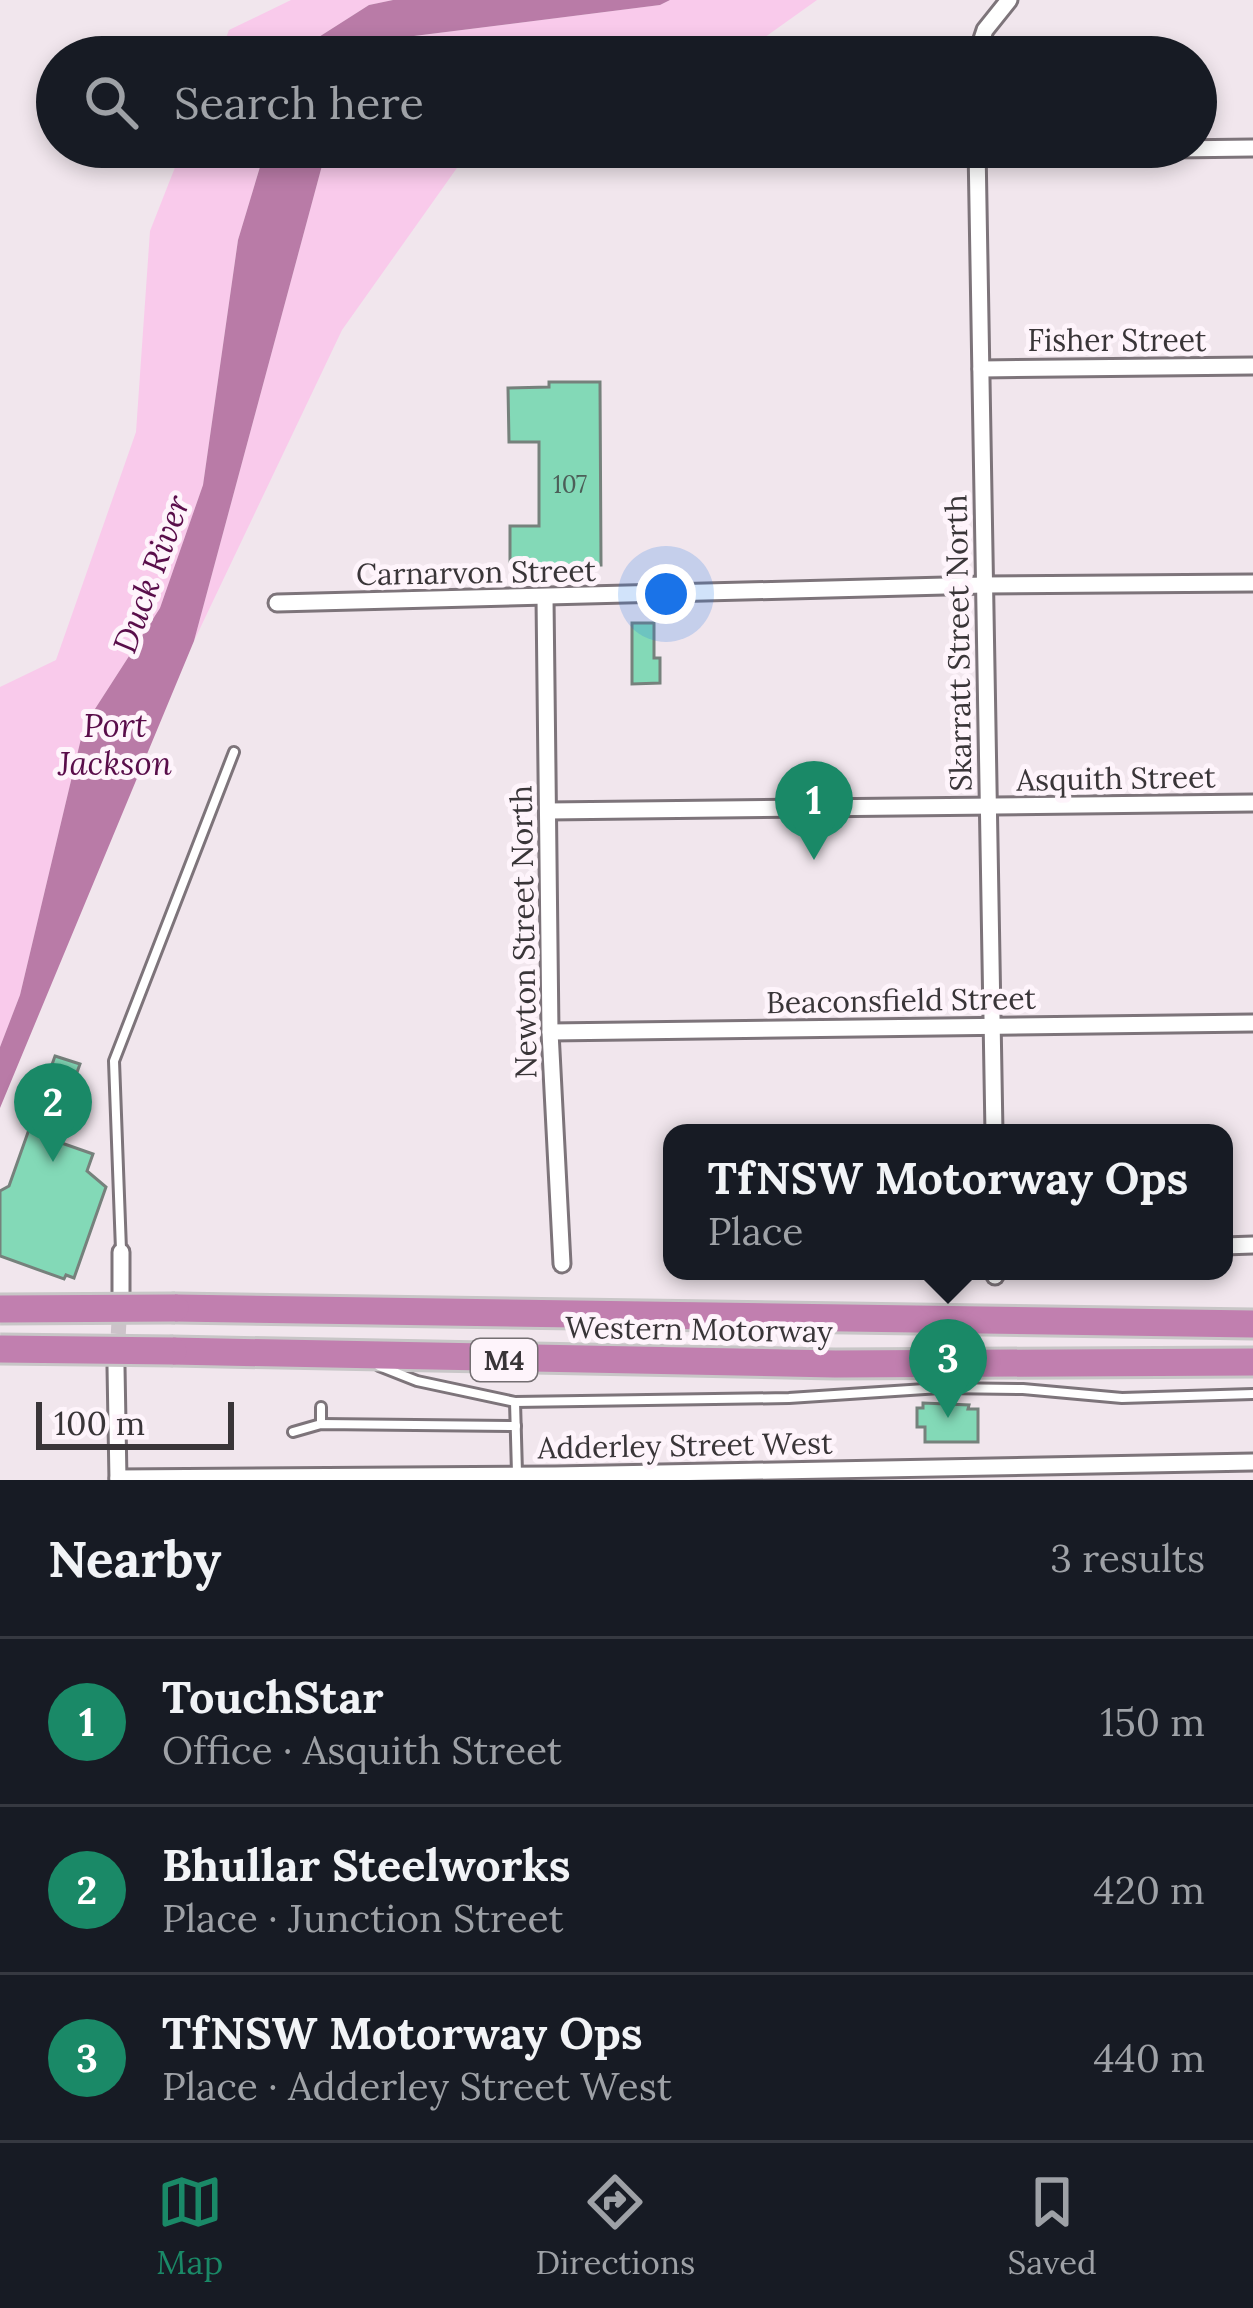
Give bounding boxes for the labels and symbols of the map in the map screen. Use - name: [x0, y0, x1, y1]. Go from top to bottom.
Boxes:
- street label: Fisher Street: [1028, 321, 1207, 359]
- house number: 107: [553, 469, 587, 500]
- water label: Duck River: [103, 488, 199, 659]
- street label: Skarratt Street North: [936, 494, 980, 792]
- street label: Carnarvon Street: [356, 551, 597, 593]
- your location: [636, 564, 696, 624]
- water label: Port Jackson: [57, 704, 172, 784]
- street label: Asquith Street: [1015, 757, 1216, 799]
- pin: 1: [775, 761, 853, 860]
- street label: Newton Street North: [501, 785, 545, 1079]
- street label: Beaconsfield Street: [766, 979, 1037, 1021]
- pin: 2: [14, 1063, 92, 1162]
- street label: Western Motorway: [565, 1308, 833, 1351]
- pin: 3: [909, 1319, 987, 1418]
- road number: M4: [471, 1339, 537, 1381]
- scale bar: [36, 1396, 234, 1449]
- street label: Adderley Street West: [536, 1423, 833, 1468]

